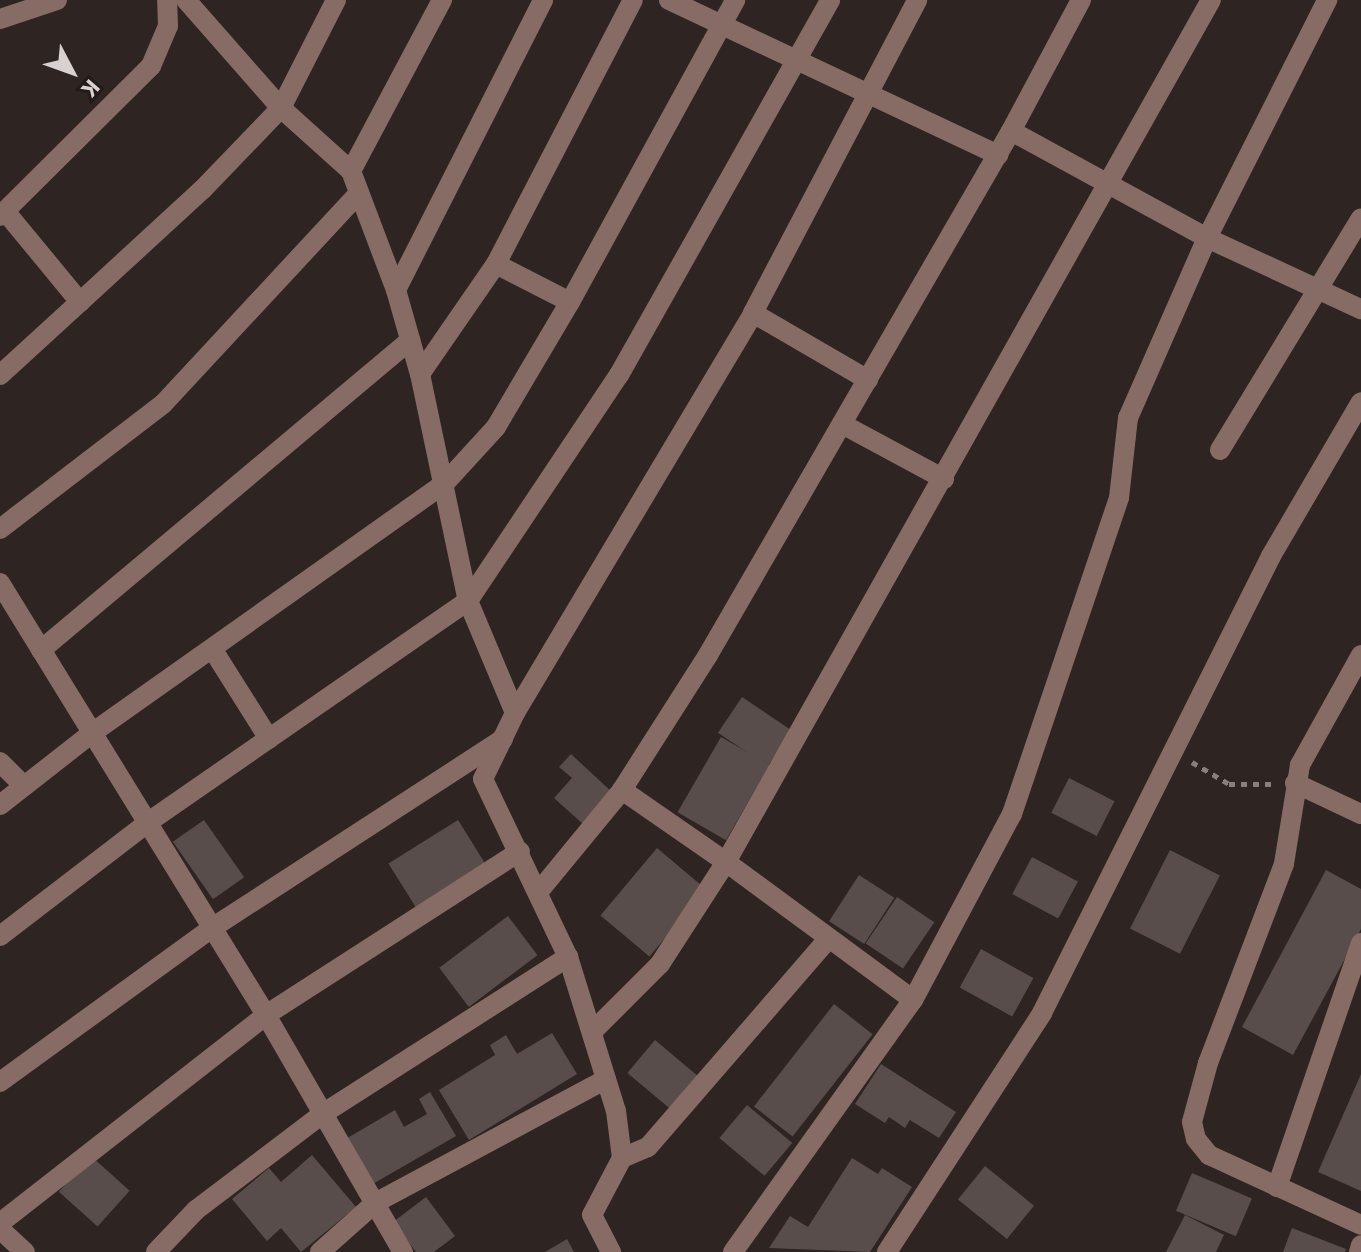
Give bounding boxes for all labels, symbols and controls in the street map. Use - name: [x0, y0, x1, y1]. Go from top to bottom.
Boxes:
- north arrow: [32, 32, 112, 112]
- text: K: [76, 74, 105, 102]

